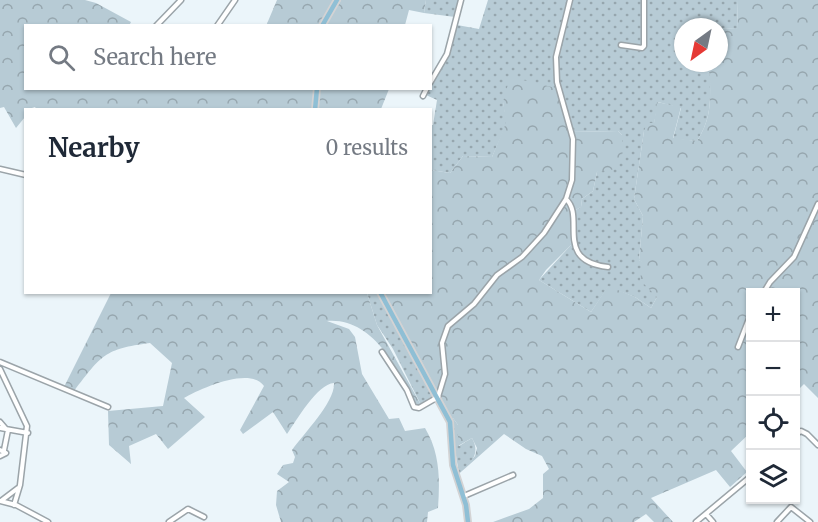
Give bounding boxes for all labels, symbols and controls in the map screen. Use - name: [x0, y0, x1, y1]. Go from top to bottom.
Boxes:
- north arrow: [674, 18, 728, 72]
- search box: [24, 24, 432, 90]
- icon: search: [45, 41, 78, 74]
- text: Search here: [93, 43, 216, 71]
- text: Nearby: [48, 131, 140, 164]
- text: 0 results: [325, 135, 408, 160]
- map controls: [746, 288, 800, 504]
- button: +: [746, 288, 800, 342]
- button: −: [746, 342, 800, 396]
- button: locate: [746, 396, 800, 450]
- button: layers: [746, 450, 800, 504]

